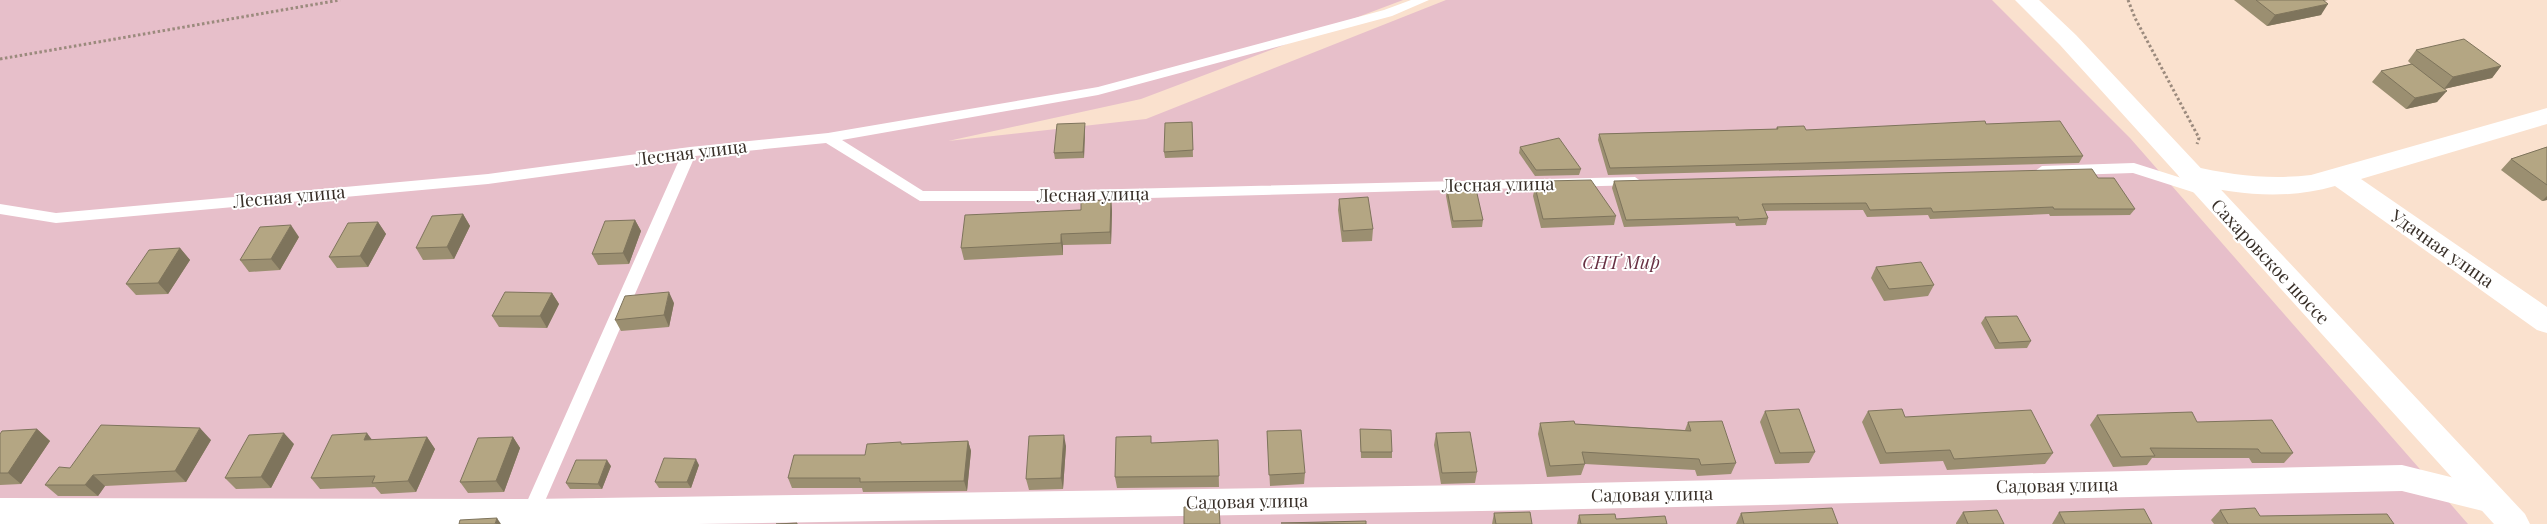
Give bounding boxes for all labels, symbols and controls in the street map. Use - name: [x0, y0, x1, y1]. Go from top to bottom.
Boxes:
- street label: Лесная улица: [633, 133, 748, 171]
- street label: Лесная улица: [1440, 171, 1555, 197]
- street label: Лесная улица: [231, 179, 346, 213]
- street label: Лесная улица: [1035, 181, 1150, 207]
- street label: Сахаровское шоссе: [2206, 193, 2335, 329]
- street label: Удачная улица: [2385, 203, 2499, 293]
- park label: СНТ Мир: [1582, 250, 1660, 274]
- street label: Садовая улица: [1996, 472, 2118, 498]
- street label: Садовая улица: [1591, 481, 1713, 507]
- street label: Садовая улица: [1186, 488, 1308, 514]

